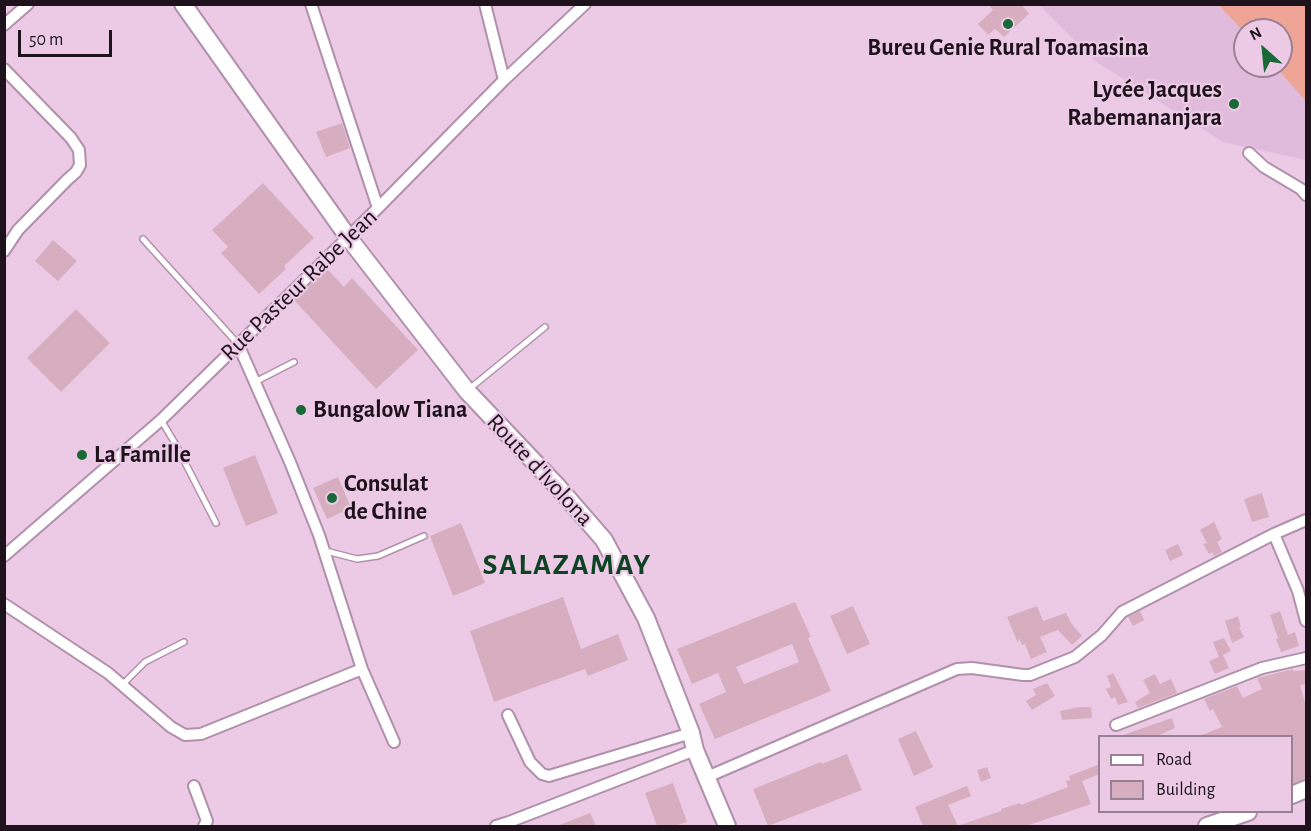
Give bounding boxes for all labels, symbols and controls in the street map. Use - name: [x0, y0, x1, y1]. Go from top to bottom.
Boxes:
- marker: Bureu Genie Rural Toamasina: [1001, 17, 1015, 31]
- scale bar: [21, 18, 116, 56]
- north arrow: [1233, 18, 1293, 78]
- text: N: [1247, 24, 1264, 43]
- text: 50 m: [29, 31, 63, 49]
- place label: Bureu Genie Rural Toamasina: [867, 34, 1149, 62]
- place label: Lycée Jacques Rabemananjara: [1067, 76, 1222, 132]
- marker: Lycée Jacques Rabemananjara: [1227, 97, 1241, 111]
- street label: Rue Pasteur Rabe Jean: [215, 203, 383, 367]
- place label: Bungalow Tiana: [313, 396, 467, 424]
- marker: Bungalow Tiana: [294, 403, 308, 417]
- street label: Route d'Ivolona: [481, 408, 599, 532]
- place label: La Famille: [94, 441, 191, 469]
- marker: La Famille: [75, 448, 89, 462]
- place label: Consulat de Chine: [344, 470, 428, 526]
- marker: Consulat de Chine: [325, 491, 339, 505]
- district label: SALAZAMAY: [483, 547, 651, 583]
- legend: [1098, 735, 1293, 813]
- text: Road: [1156, 751, 1192, 769]
- text: Building: [1156, 781, 1215, 799]

